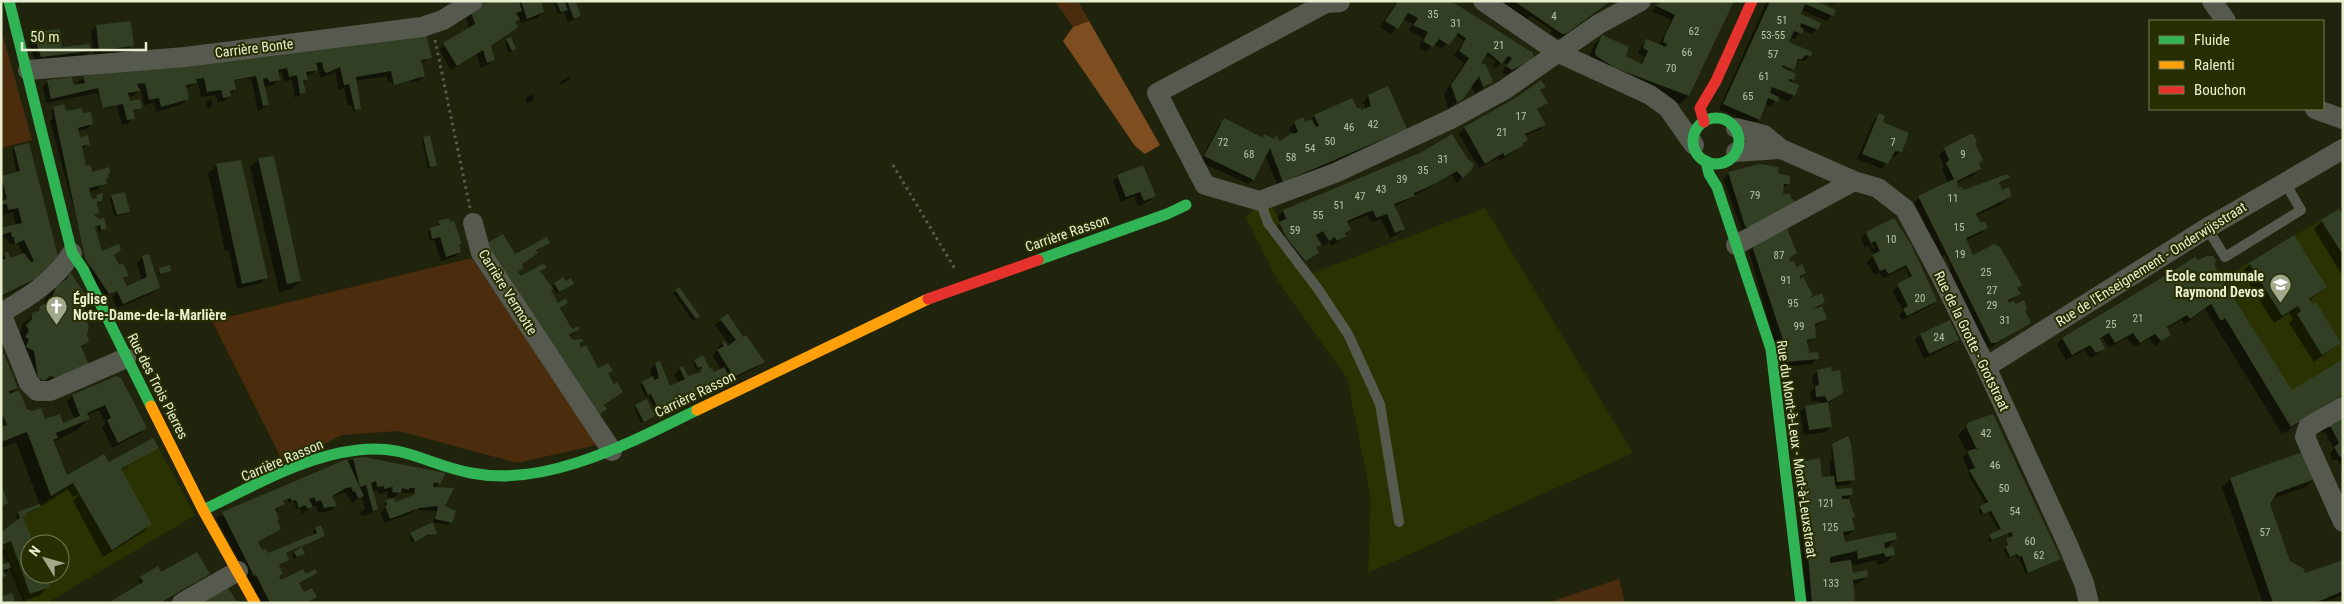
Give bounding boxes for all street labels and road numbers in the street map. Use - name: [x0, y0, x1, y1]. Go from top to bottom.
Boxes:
- street label: Carrière Bonte: [214, 35, 295, 61]
- street label: Rue de l'Enseignement - Onderwijsstraat: [2053, 199, 2249, 329]
- street label: Carrière Rasson: [1023, 211, 1111, 255]
- street label: Carrière Vermotte: [475, 246, 541, 338]
- street label: Rue de la Grotte - Grotstraat: [1931, 268, 2013, 414]
- street label: Rue des Trois Pierres: [124, 330, 192, 442]
- street label: Rue du Mont-à-Leux - Mont-à-Leuxstraat: [1774, 339, 1820, 559]
- street label: Carrière Rasson: [652, 368, 738, 420]
- street label: Carrière Rasson: [239, 436, 325, 484]

